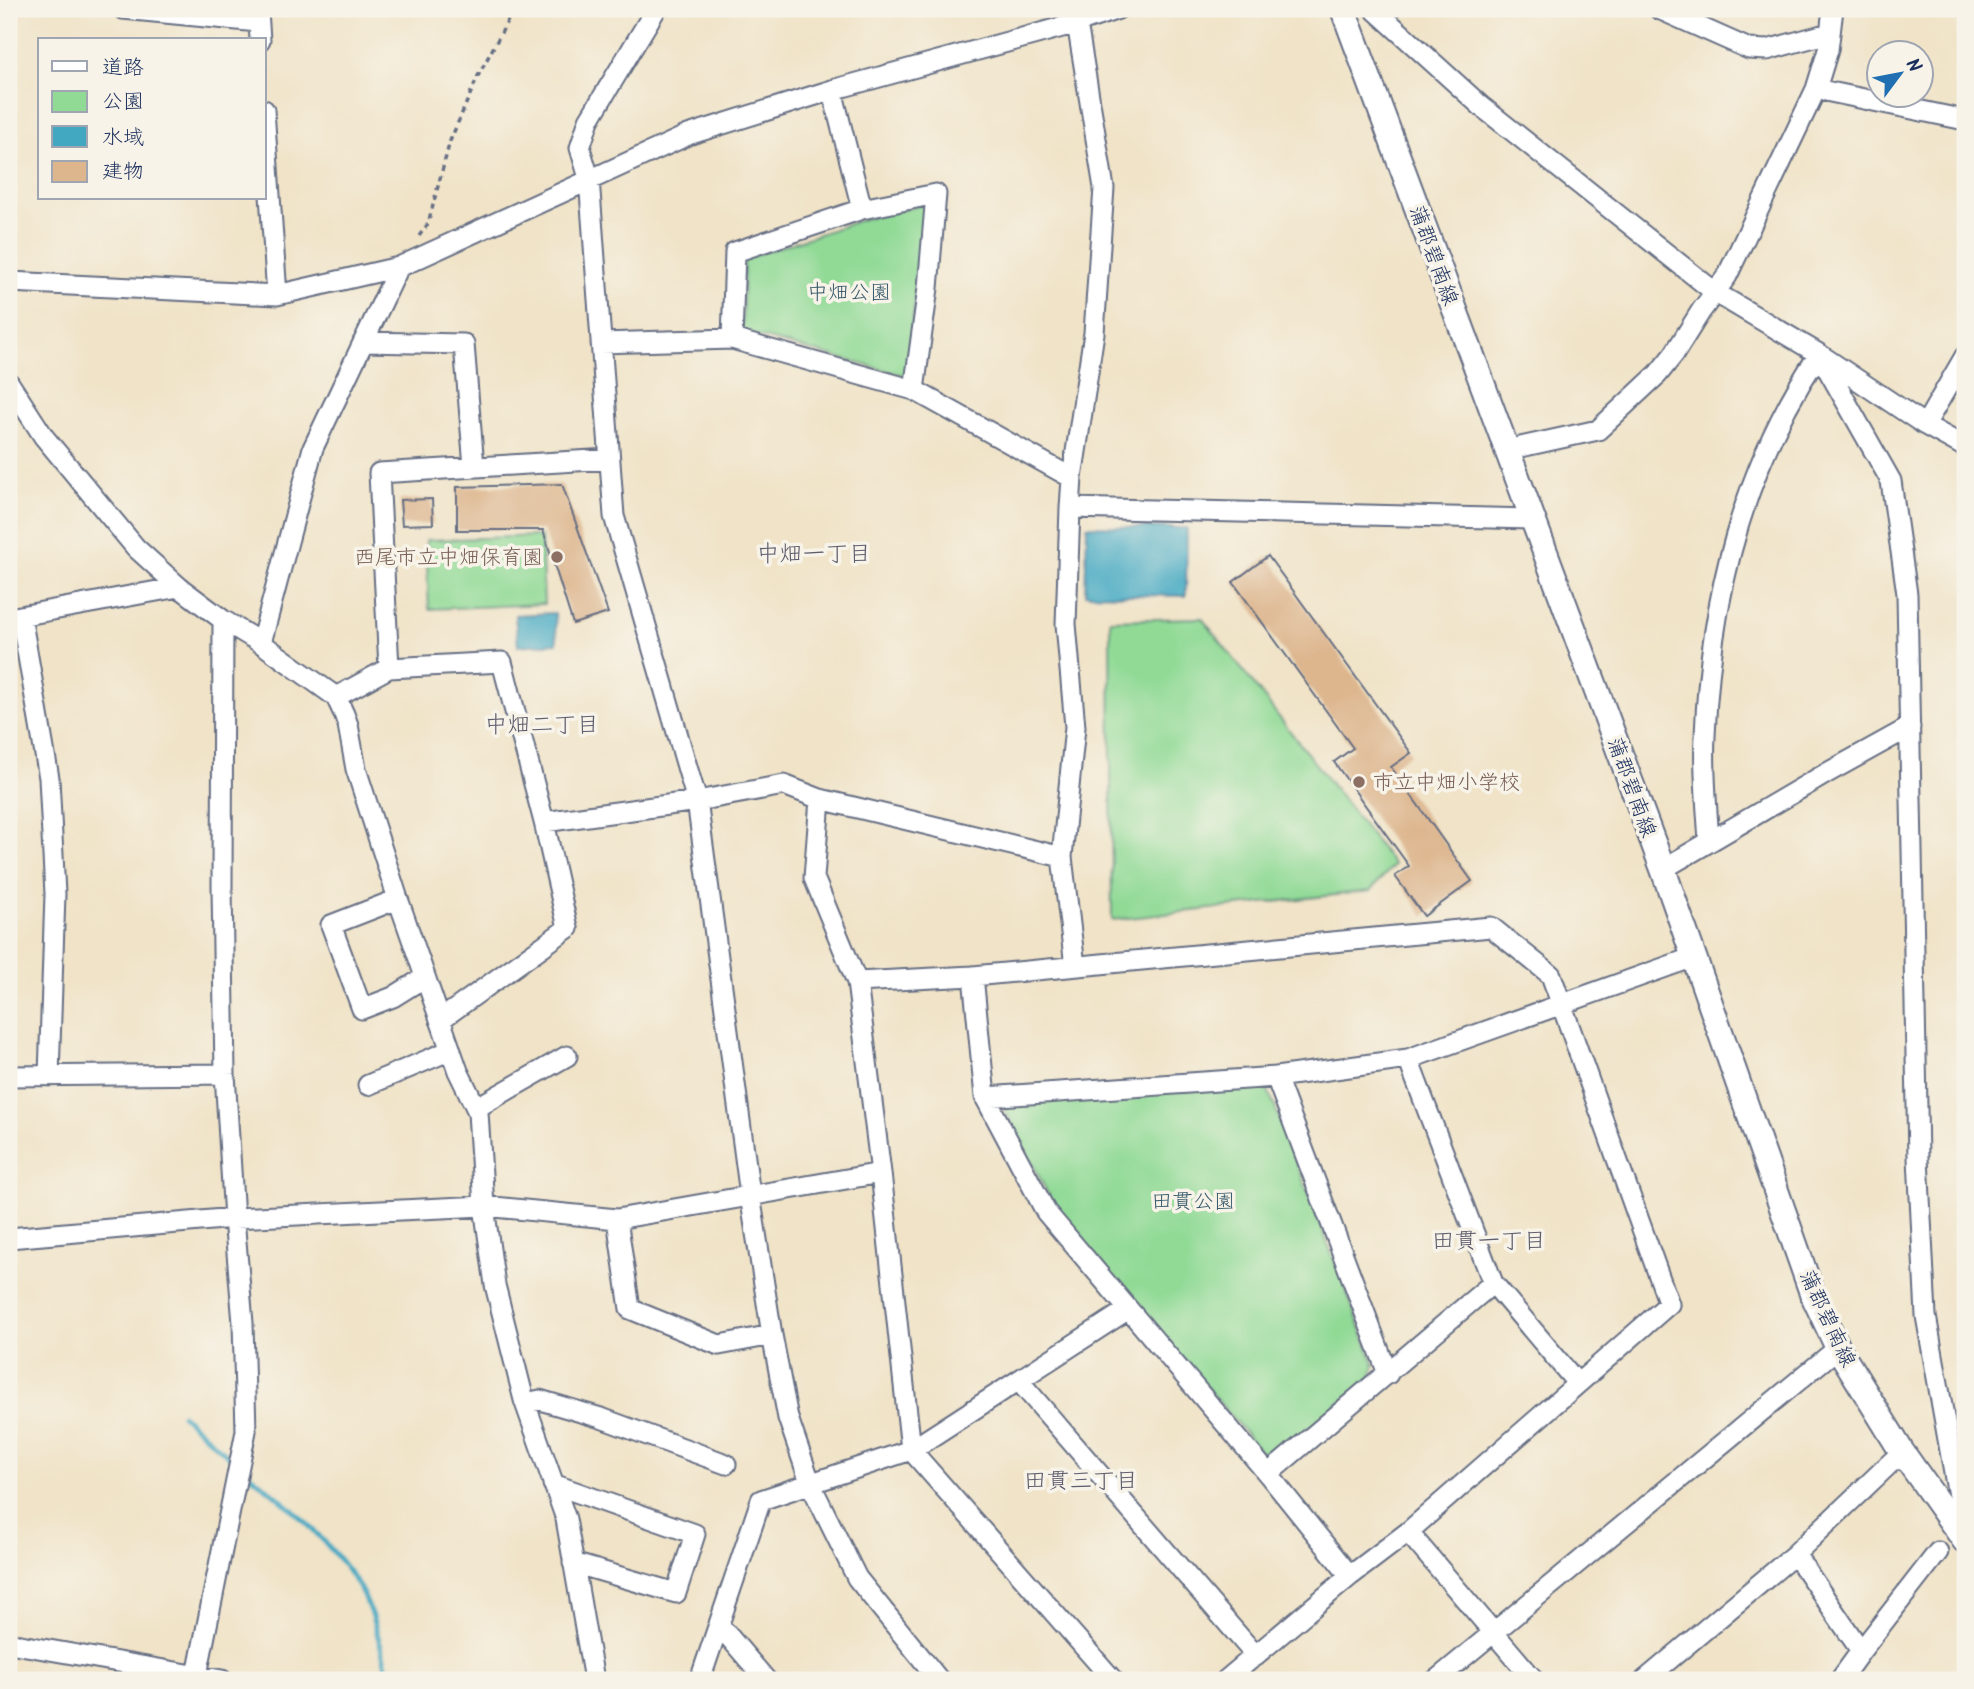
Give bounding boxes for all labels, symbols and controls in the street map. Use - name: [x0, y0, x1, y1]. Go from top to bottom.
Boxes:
- legend: [38, 38, 266, 200]
- north arrow: [1866, 38, 1936, 108]
- text: 道路: [102, 52, 144, 85]
- text: N: [1897, 53, 1929, 79]
- text: 公園: [102, 86, 144, 119]
- text: 水域: [102, 122, 144, 155]
- text: 建物: [102, 156, 144, 189]
- street label: 蒲郡碧南線: [1399, 201, 1466, 310]
- park label: 中畑公園: [807, 277, 891, 310]
- district label: 中畑一丁目: [757, 537, 872, 573]
- place label: 西尾市立中畑保育園: [354, 542, 543, 575]
- marker: 西尾市立中畑保育園: [549, 549, 565, 565]
- district label: 中畑二丁目: [485, 708, 600, 744]
- street label: 蒲郡碧南線: [1597, 733, 1664, 842]
- place label: 市立中畑小学校: [1373, 767, 1520, 800]
- marker: 市立中畑小学校: [1351, 774, 1367, 790]
- park label: 田貫公園: [1151, 1186, 1235, 1219]
- district label: 田貫一丁目: [1432, 1224, 1547, 1260]
- street label: 蒲郡碧南線: [1789, 1264, 1864, 1373]
- district label: 田貫三丁目: [1024, 1464, 1139, 1500]

